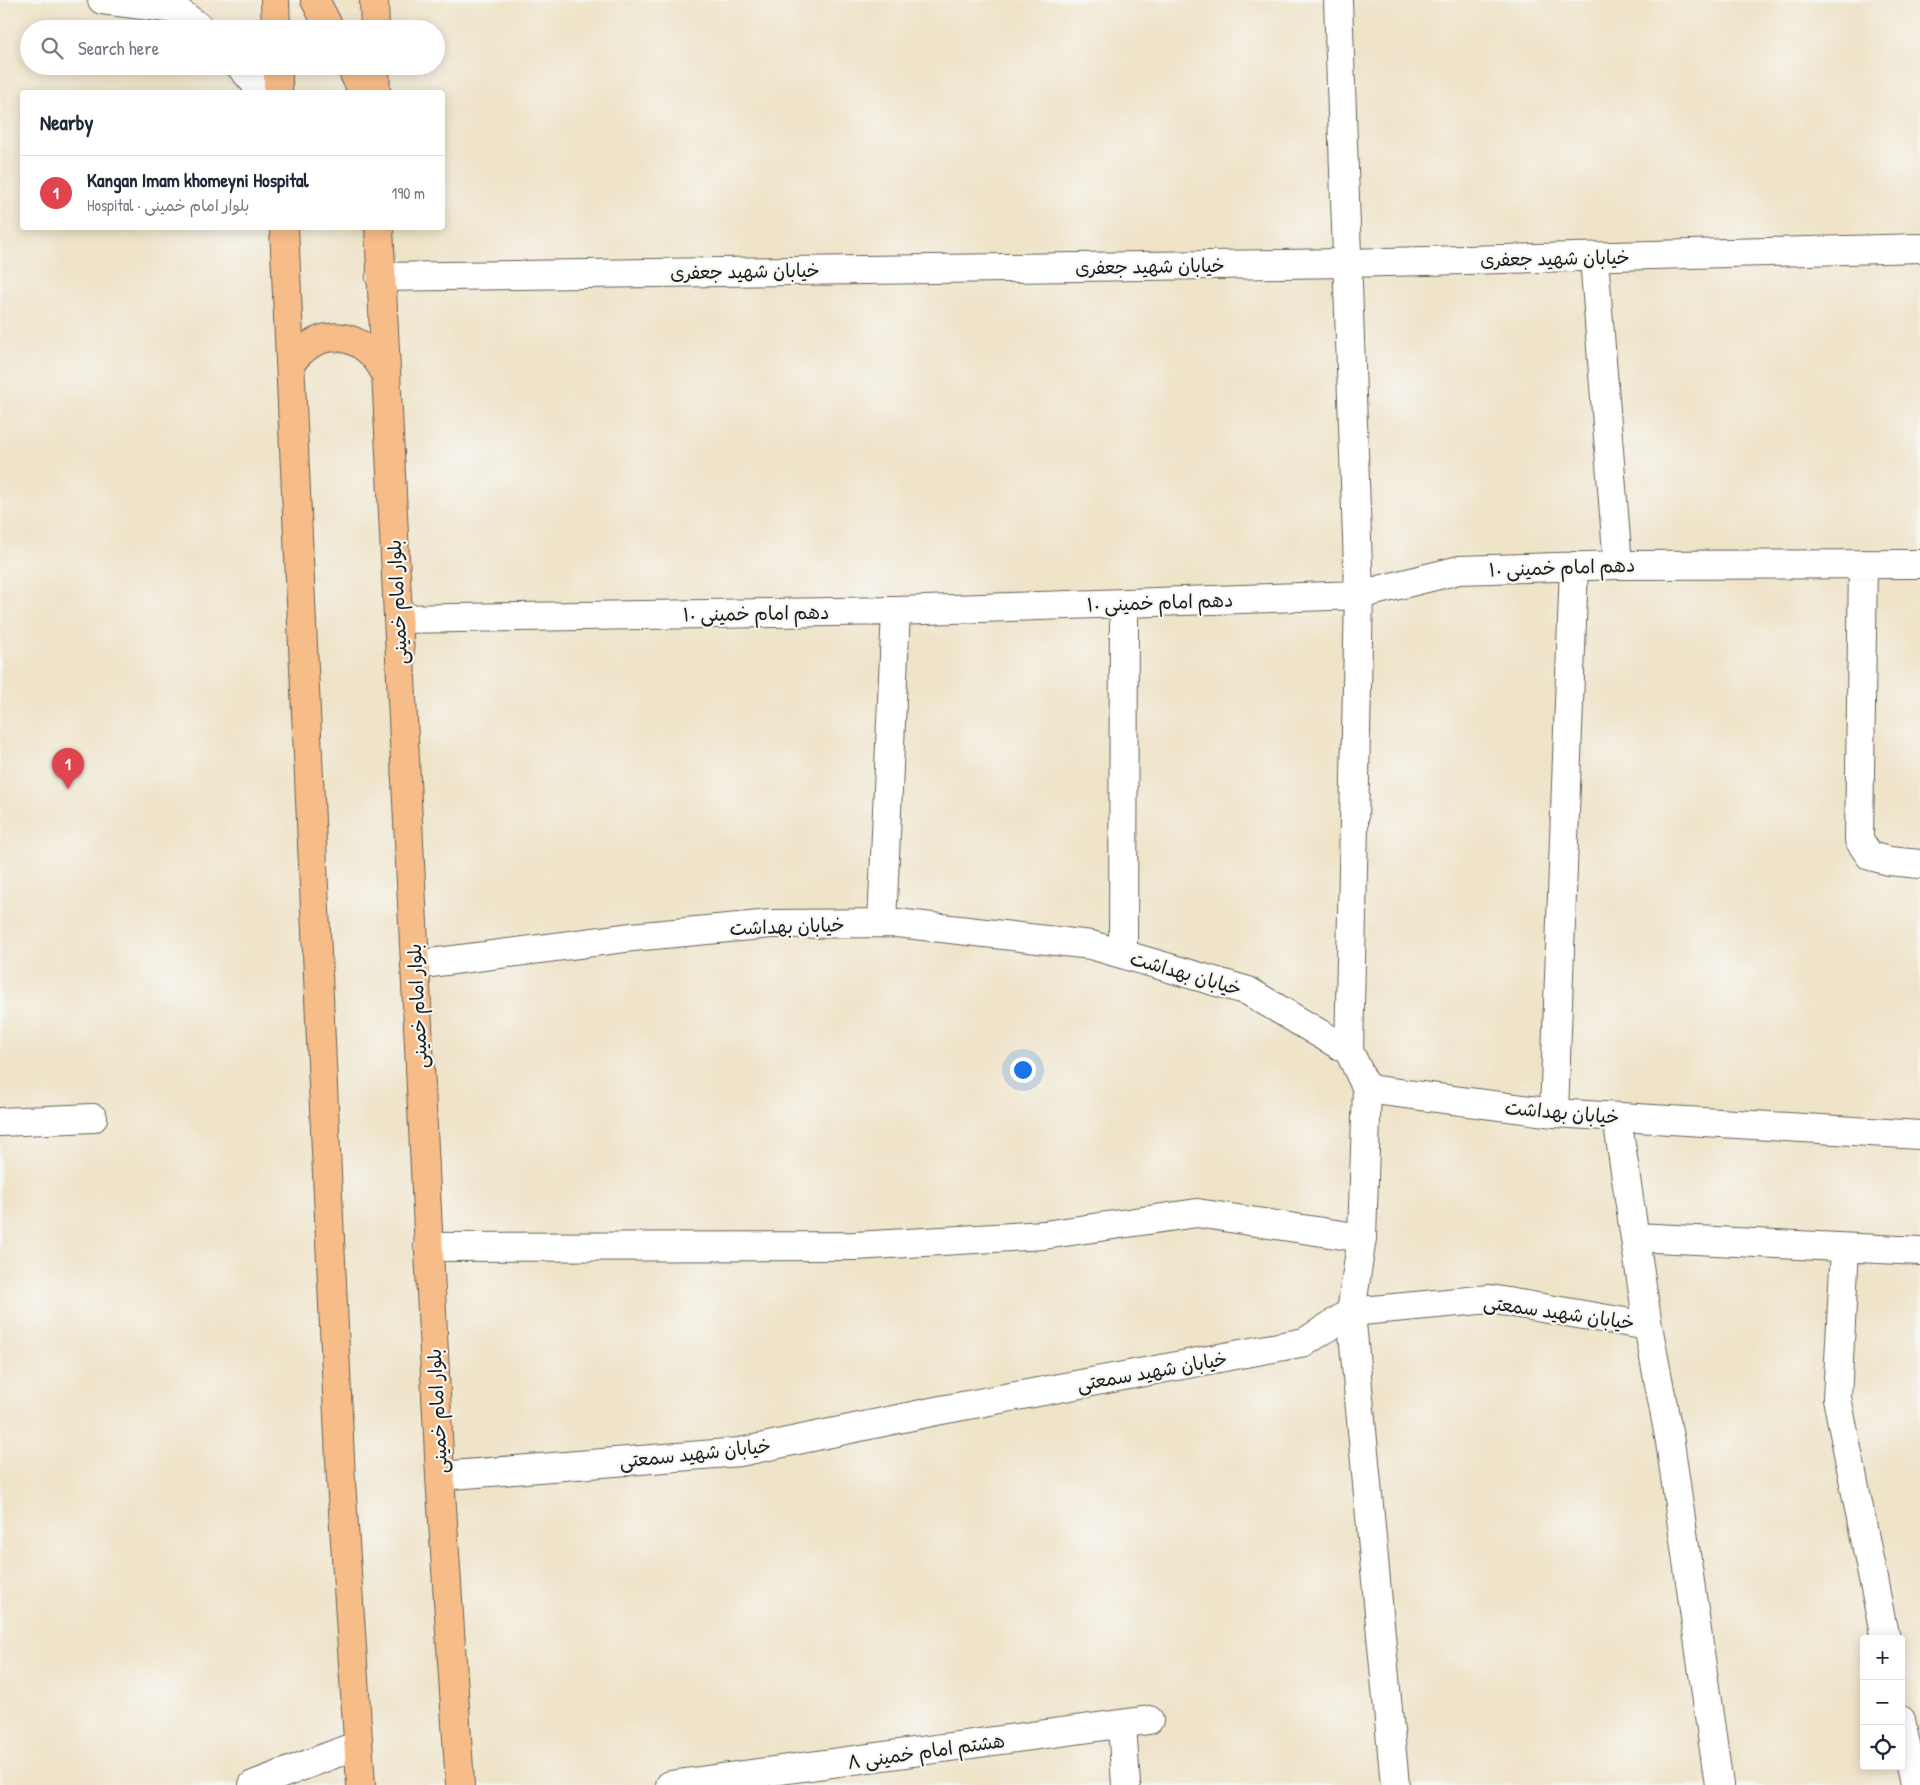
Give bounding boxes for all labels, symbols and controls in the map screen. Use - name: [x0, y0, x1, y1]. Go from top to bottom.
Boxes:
- search box: [20, 20, 445, 75]
- icon: search: [38, 34, 66, 62]
- text: Search here: [78, 35, 159, 61]
- text: Nearby: [40, 108, 93, 137]
- text: Kangan Imam khomeyni Hospital: [87, 167, 309, 193]
- text: 1: [53, 182, 59, 204]
- text: 190 m: [392, 182, 425, 204]
- text: Hospital · بلوار امام خمینی: [87, 194, 250, 216]
- street label: خیابان شهید جعفری: [1480, 244, 1630, 272]
- street label: خیابان شهید جعفری: [1075, 252, 1225, 280]
- street label: خیابان شهید جعفری: [670, 257, 820, 285]
- street label: بلوار امام خمینی: [381, 539, 415, 665]
- street label: دهم امام خمینی ۱۰: [1488, 551, 1636, 585]
- street label: دهم امام خمینی ۱۰: [1086, 586, 1234, 620]
- street label: دهم امام خمینی ۱۰: [683, 599, 829, 629]
- pin: 1: [52, 748, 84, 789]
- street label: خیابان بهداشت: [729, 911, 845, 941]
- street label: بلوار امام خمینی: [401, 943, 435, 1069]
- street label: خیابان بهداشت: [1127, 945, 1245, 1001]
- your location: [1010, 1057, 1036, 1083]
- street label: خیابان بهداشت: [1504, 1094, 1620, 1130]
- street label: خیابان شهید سمعتی: [1482, 1289, 1636, 1335]
- street label: خیابان شهید سمعتی: [1075, 1345, 1229, 1397]
- street label: بلوار امام خمینی: [421, 1348, 455, 1474]
- street label: خیابان شهید سمعتی: [618, 1432, 772, 1474]
- map controls: [1860, 1635, 1905, 1770]
- button: +: [1860, 1635, 1905, 1680]
- button: −: [1860, 1680, 1905, 1725]
- button: locate: [1860, 1725, 1905, 1770]
- street label: هشتم امام خمینی ۸: [846, 1727, 1007, 1777]

